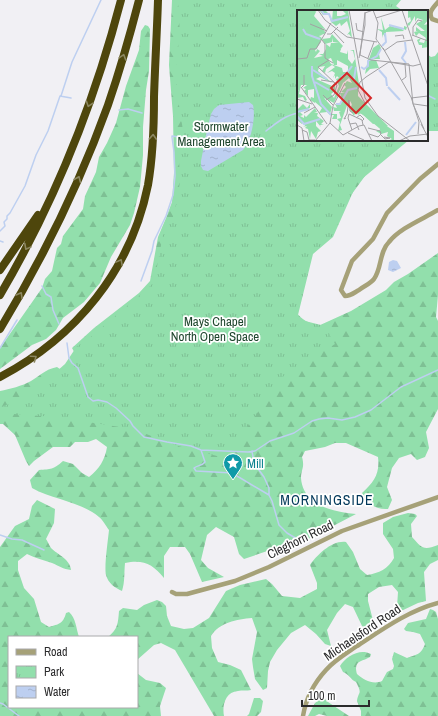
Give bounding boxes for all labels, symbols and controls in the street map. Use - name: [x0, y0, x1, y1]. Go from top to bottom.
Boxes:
- inset map: [297, 10, 428, 141]
- one-way arrow: [118, 54, 127, 61]
- one-way arrow: [86, 101, 94, 108]
- park label: Stormwater Management Area: [177, 118, 265, 150]
- one-way arrow: [149, 134, 157, 140]
- one-way arrow: [73, 176, 81, 184]
- one-way arrow: [24, 243, 31, 250]
- one-way arrow: [115, 259, 122, 266]
- one-way arrow: [15, 292, 22, 299]
- park label: Mays Chapel North Open Space: [171, 313, 259, 345]
- one-way arrow: [29, 356, 36, 363]
- place icon: Mill: [222, 452, 244, 480]
- place label: Mill: [247, 455, 264, 472]
- district label: MORNINGSIDE: [280, 491, 374, 509]
- street label: Cleghorn Road: [264, 516, 336, 563]
- street label: Michaelsford Road: [320, 600, 404, 664]
- legend: [8, 636, 138, 708]
- text: Road: [44, 644, 68, 660]
- text: Park: [44, 664, 64, 680]
- scale bar: [302, 682, 369, 708]
- text: Water: [44, 684, 71, 700]
- text: 100 m: [308, 688, 335, 704]

